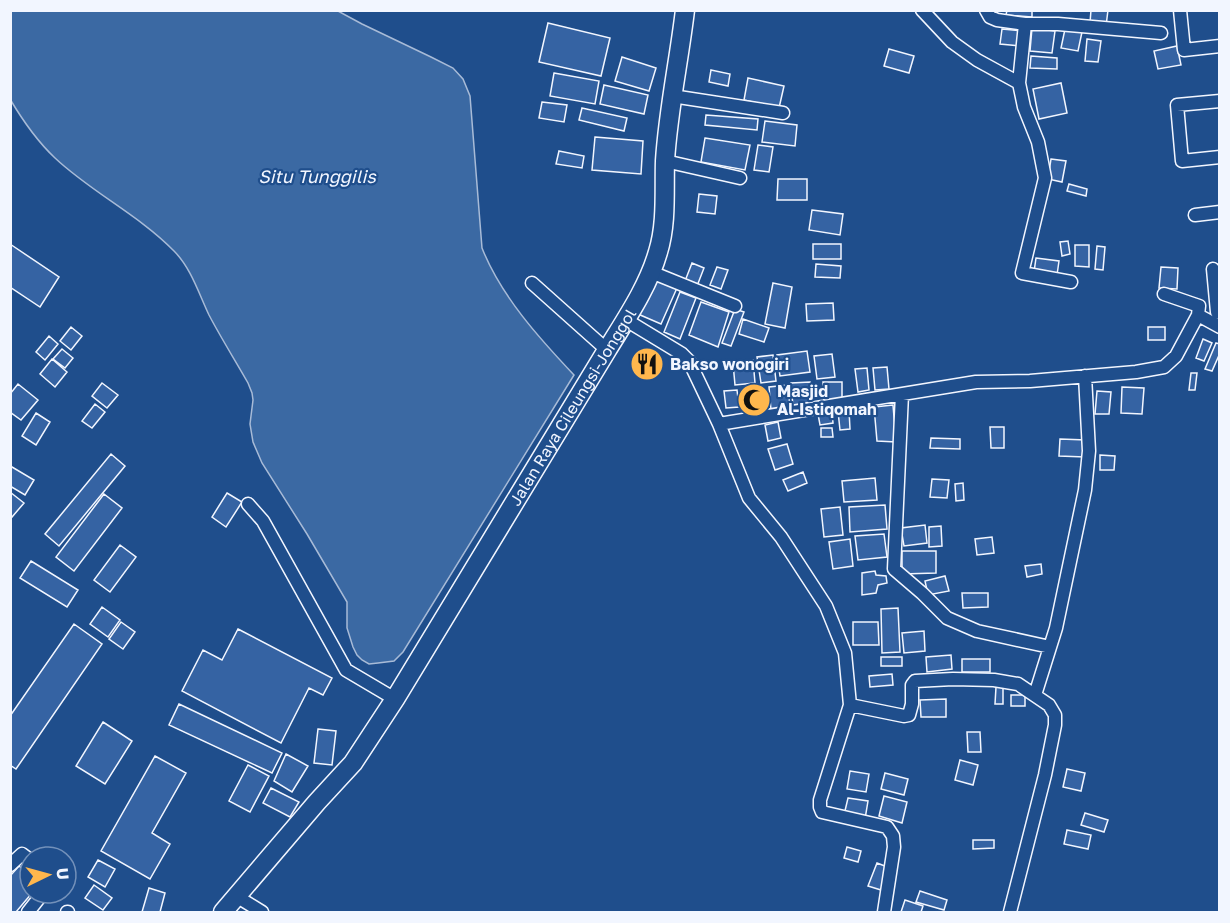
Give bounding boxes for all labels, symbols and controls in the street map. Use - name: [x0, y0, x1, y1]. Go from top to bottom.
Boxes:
- water label: Situ Tunggilis: [258, 165, 377, 187]
- street label: Jalan Raya Cileungsi-Jonggol: [505, 305, 640, 509]
- restaurant icon: Bakso wonogiri: [629, 346, 665, 382]
- place label: Bakso wonogiri: [670, 354, 789, 374]
- place label: Masjid Al-Istiqomah: [777, 381, 877, 419]
- mosque icon: Masjid Al-Istiqomah: [736, 382, 772, 418]
- north arrow: [18, 845, 78, 905]
- text: U: [52, 867, 73, 880]

